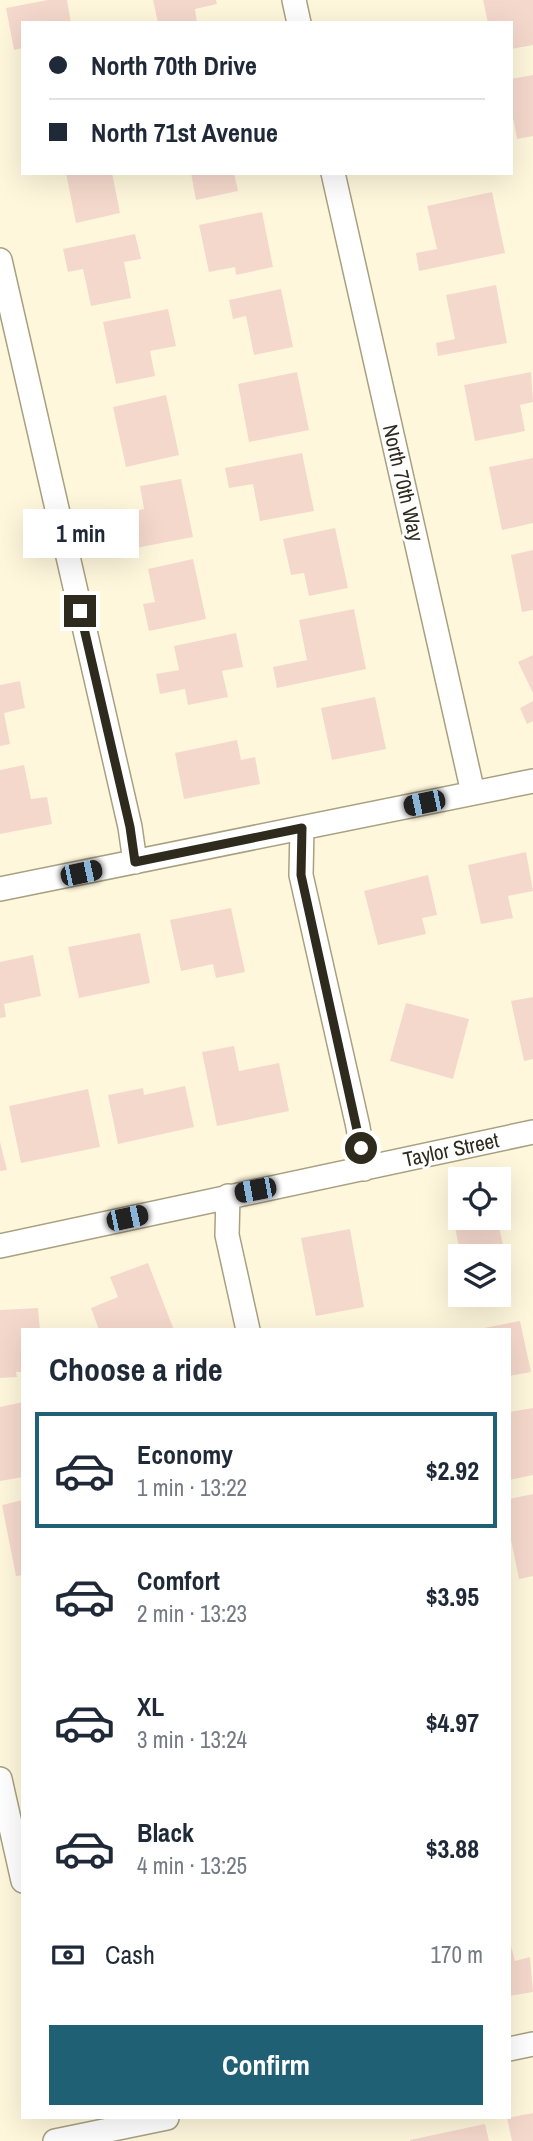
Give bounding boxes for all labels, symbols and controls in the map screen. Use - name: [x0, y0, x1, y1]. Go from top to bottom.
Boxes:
- text: North 70th Drive: [91, 48, 257, 83]
- text: North 71st Avenue: [91, 115, 278, 150]
- street label: North 70th Way: [376, 422, 431, 545]
- callout: 1 min: [22, 510, 138, 558]
- text: 1 min: [56, 518, 106, 549]
- route end: [64, 595, 96, 627]
- car: [402, 788, 447, 818]
- car: [59, 858, 104, 888]
- street label: Taylor Street: [400, 1125, 502, 1174]
- route start: [345, 1132, 377, 1164]
- map controls: [448, 1167, 511, 1307]
- button: locate: [448, 1167, 511, 1230]
- car: [233, 1176, 278, 1204]
- car: [105, 1203, 150, 1233]
- button: layers: [448, 1244, 511, 1307]
- text: Choose a ride: [49, 1348, 223, 1391]
- text: Economy: [137, 1437, 233, 1472]
- icon: car: [53, 1439, 116, 1502]
- text: $2.92: [426, 1453, 479, 1488]
- text: 1 min · 13:22: [137, 1472, 247, 1503]
- text: Comfort: [137, 1563, 220, 1598]
- icon: car: [53, 1565, 116, 1628]
- text: $3.95: [426, 1579, 479, 1614]
- text: 2 min · 13:23: [137, 1598, 247, 1629]
- text: XL: [137, 1689, 164, 1724]
- icon: car: [53, 1691, 116, 1754]
- text: $4.97: [426, 1705, 479, 1740]
- text: 3 min · 13:24: [137, 1724, 247, 1755]
- text: Black: [137, 1815, 194, 1850]
- icon: car: [53, 1817, 116, 1880]
- text: $3.88: [426, 1831, 479, 1866]
- text: 4 min · 13:25: [137, 1850, 247, 1881]
- icon: cash: [49, 1936, 87, 1974]
- text: Cash: [105, 1937, 155, 1972]
- text: 170 m: [431, 1939, 483, 1970]
- button: Confirm: [49, 2025, 483, 2105]

